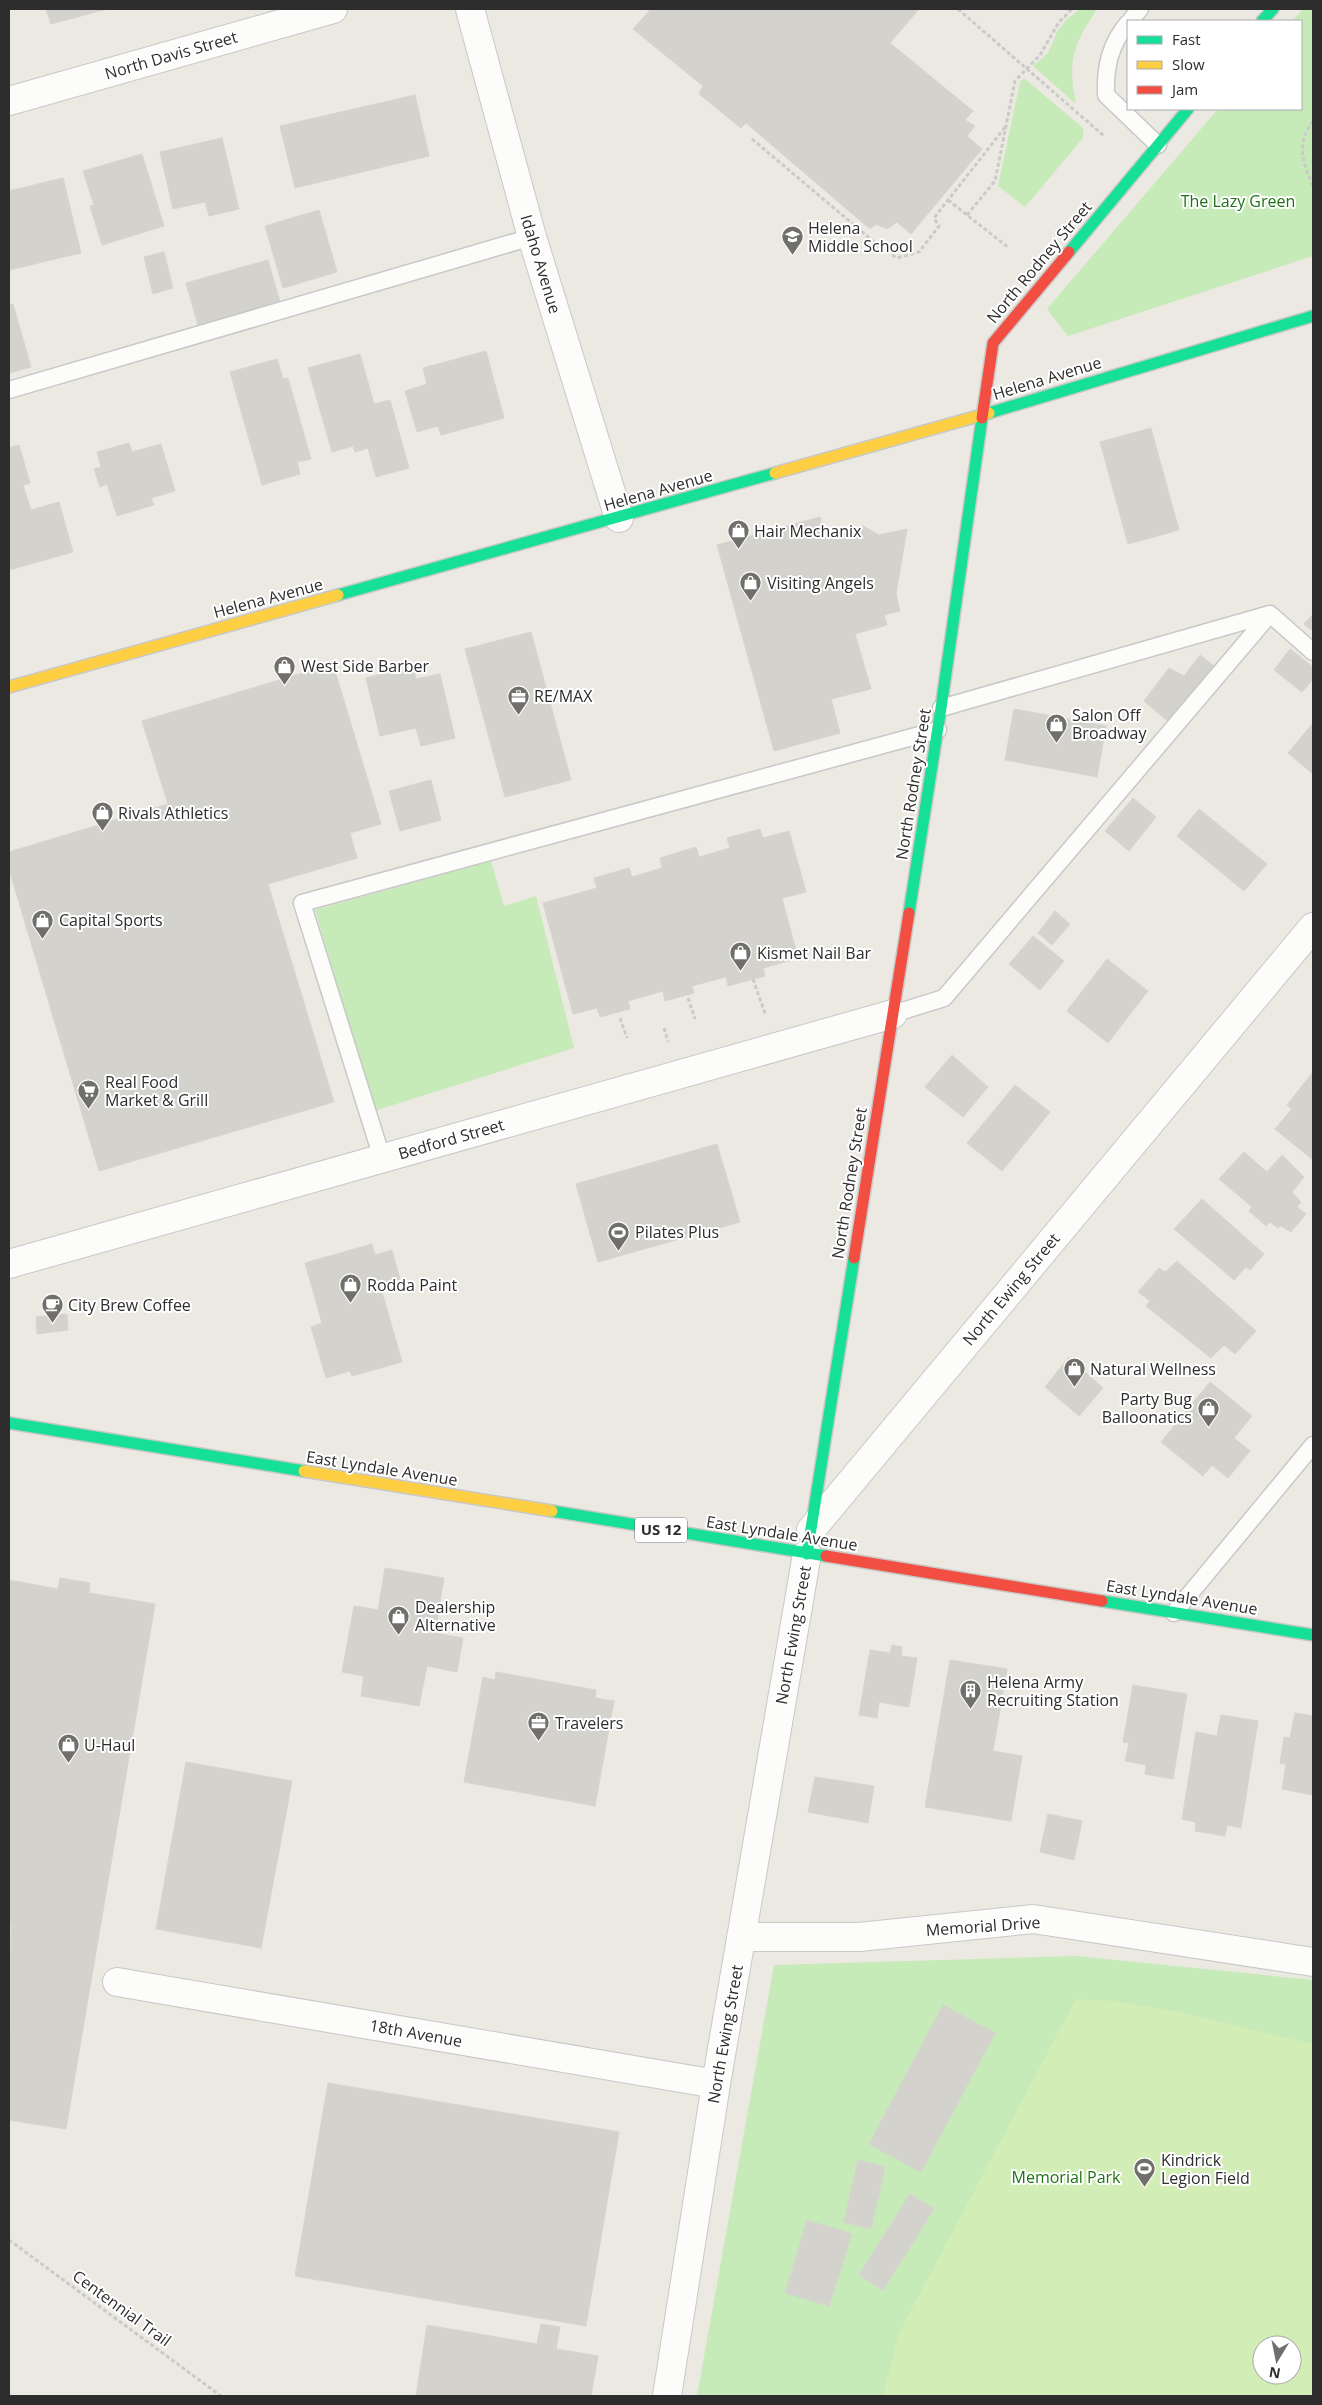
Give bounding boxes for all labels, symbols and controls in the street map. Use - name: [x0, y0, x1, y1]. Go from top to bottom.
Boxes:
- legend: [1127, 20, 1302, 110]
- street label: North Davis Street: [102, 25, 240, 84]
- text: Fast: [1172, 29, 1201, 49]
- text: Slow: [1172, 54, 1205, 74]
- text: Jam: [1170, 79, 1198, 99]
- park label: The Lazy Green: [1181, 190, 1295, 212]
- street label: North Rodney Street: [981, 196, 1097, 328]
- street label: Idaho Avenue: [516, 212, 566, 316]
- place label: Helena Middle School: [808, 217, 913, 257]
- school or university icon: Helena Middle School: [780, 225, 804, 256]
- street label: Helena Avenue: [990, 351, 1104, 405]
- street label: Helena Avenue: [601, 464, 715, 516]
- shop icon: Hair Mechanix: [726, 519, 750, 550]
- place label: Hair Mechanix: [754, 520, 862, 542]
- shop icon: Visiting Angels: [739, 571, 763, 602]
- place label: Visiting Angels: [767, 572, 874, 594]
- street label: Helena Avenue: [211, 573, 325, 623]
- shop icon: West Side Barber: [273, 654, 297, 685]
- place label: West Side Barber: [301, 655, 430, 677]
- office icon: RE/MAX: [506, 684, 530, 715]
- place label: RE/MAX: [534, 685, 593, 707]
- place label: Salon Off Broadway: [1072, 704, 1147, 744]
- street label: North Rodney Street: [890, 707, 936, 861]
- shop icon: Salon Off Broadway: [1044, 712, 1068, 743]
- shop icon: Rivals Athletics: [90, 801, 114, 832]
- place label: Rivals Athletics: [118, 802, 228, 824]
- shop icon: Capital Sports: [31, 908, 55, 939]
- place label: Capital Sports: [59, 909, 163, 931]
- shop icon: Kismet Nail Bar: [729, 941, 753, 972]
- place label: Kismet Nail Bar: [757, 942, 872, 964]
- place label: Real Food Market & Grill: [105, 1071, 208, 1111]
- supermarket icon: Real Food Market & Grill: [77, 1079, 101, 1110]
- street label: North Rodney Street: [826, 1106, 872, 1260]
- street label: Bedford Street: [395, 1113, 507, 1165]
- sports icon: Pilates Plus: [607, 1220, 631, 1251]
- place label: Pilates Plus: [635, 1221, 719, 1243]
- street label: North Ewing Street: [957, 1228, 1065, 1350]
- shop icon: Rodda Paint: [339, 1273, 363, 1304]
- place label: Rodda Paint: [367, 1274, 457, 1296]
- cafe icon: City Brew Coffee: [40, 1293, 64, 1324]
- place label: City Brew Coffee: [68, 1294, 191, 1316]
- shop icon: Natural Wellness: [1062, 1357, 1086, 1388]
- place label: Natural Wellness: [1090, 1358, 1216, 1380]
- place label: Party Bug Balloonatics: [1102, 1388, 1192, 1428]
- shop icon: Party Bug Balloonatics: [1196, 1396, 1220, 1427]
- street label: East Lyndale Avenue: [305, 1445, 459, 1491]
- street label: East Lyndale Avenue: [705, 1510, 859, 1556]
- road number: US 12: [635, 1518, 687, 1542]
- street label: North Ewing Street: [770, 1564, 816, 1706]
- street label: East Lyndale Avenue: [1105, 1574, 1259, 1620]
- place label: Dealership Alternative: [415, 1596, 496, 1636]
- shop icon: Dealership Alternative: [387, 1604, 411, 1635]
- place label: Helena Army Recruiting Station: [987, 1671, 1119, 1711]
- building icon: Helena Army Recruiting Station: [959, 1679, 983, 1710]
- office icon: Travelers: [527, 1711, 551, 1742]
- place label: Travelers: [555, 1712, 623, 1734]
- shop icon: U-Haul: [56, 1733, 80, 1764]
- place label: U-Haul: [84, 1734, 135, 1756]
- street label: Memorial Drive: [925, 1911, 1041, 1941]
- street label: North Ewing Street: [702, 1963, 748, 2105]
- street label: 18th Avenue: [368, 2014, 464, 2052]
- place label: Kindrick Legion Field: [1161, 2149, 1250, 2189]
- sports icon: Kindrick Legion Field: [1133, 2157, 1157, 2188]
- park label: Memorial Park: [1012, 2166, 1121, 2188]
- street label: Centennial Trail: [68, 2265, 176, 2351]
- north arrow: [1252, 2335, 1302, 2385]
- text: N: [1267, 2363, 1282, 2384]

